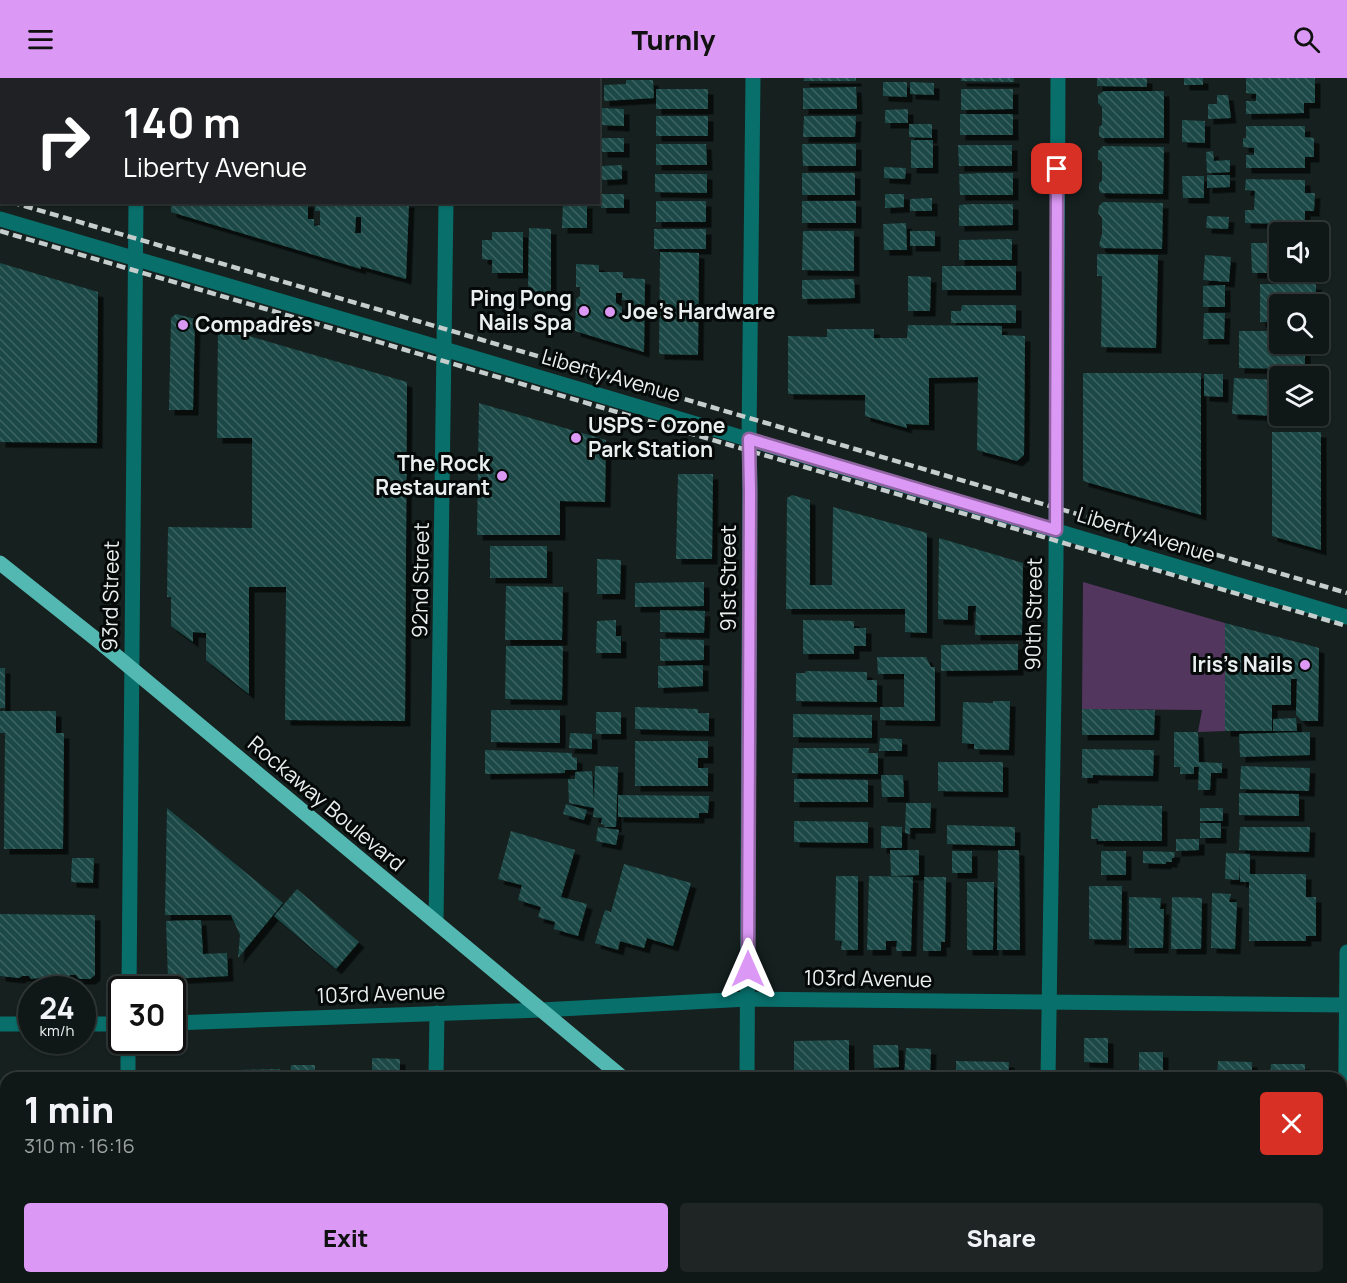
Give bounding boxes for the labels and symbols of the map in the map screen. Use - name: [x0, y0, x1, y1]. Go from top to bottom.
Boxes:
- pin: [1031, 143, 1082, 194]
- place label: Ping Pong Nails Spa: [470, 284, 572, 336]
- place label: Joe's Hardware: [622, 297, 776, 325]
- marker: Ping Pong Nails Spa: [577, 304, 591, 318]
- marker: Joe's Hardware: [603, 305, 617, 319]
- place label: Compadres: [195, 310, 313, 338]
- marker: Compadres: [176, 318, 190, 332]
- street label: Liberty Avenue: [539, 342, 684, 408]
- place label: USPS - Ozone Park Station: [588, 411, 725, 463]
- marker: USPS - Ozone Park Station: [569, 431, 583, 445]
- place label: The Rock Restaurant: [375, 449, 491, 501]
- marker: The Rock Restaurant: [495, 469, 509, 483]
- street label: Liberty Avenue: [1074, 500, 1219, 568]
- street label: 92nd Street: [405, 522, 435, 638]
- street label: 91st Street: [714, 525, 742, 631]
- street label: 93rd Street: [95, 541, 125, 651]
- street label: 90th Street: [1018, 557, 1048, 671]
- place label: Iris's Nails: [1192, 650, 1293, 678]
- marker: Iris's Nails: [1298, 658, 1312, 672]
- street label: Rockaway Boulevard: [242, 729, 411, 877]
- position arrow: [716, 937, 780, 1001]
- street label: 103rd Avenue: [804, 963, 933, 993]
- speed limit sign: 30: [108, 976, 186, 1054]
- street label: 103rd Avenue: [316, 977, 446, 1009]

